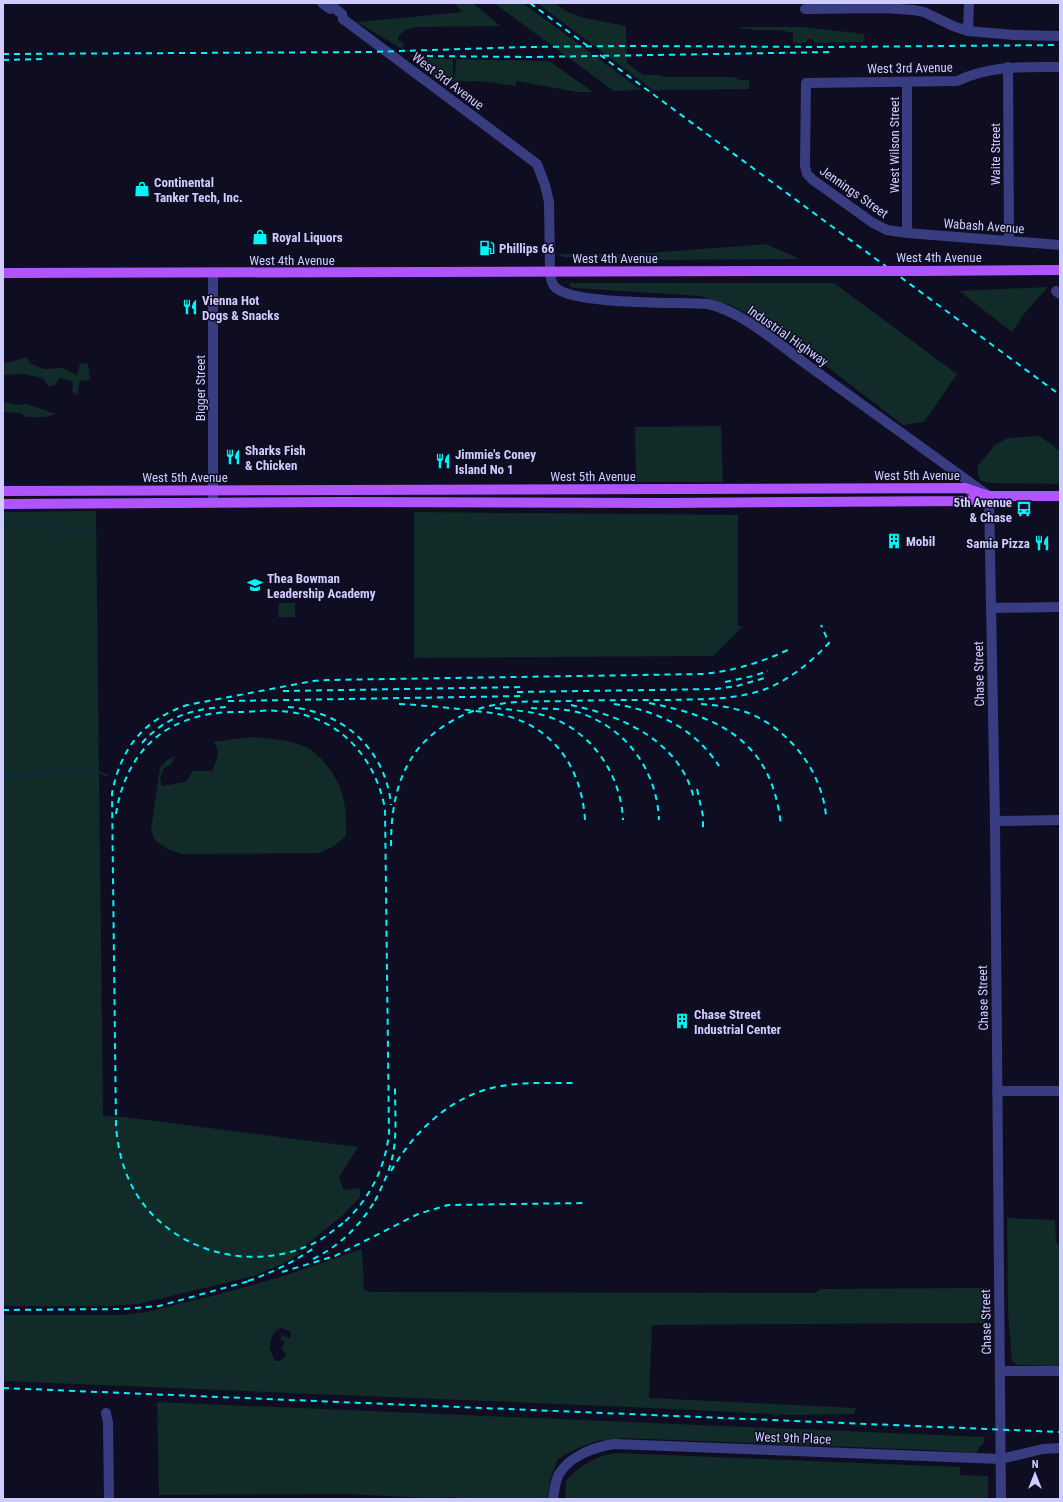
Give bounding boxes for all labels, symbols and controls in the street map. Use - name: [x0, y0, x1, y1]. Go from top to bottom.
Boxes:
- street label: West 3rd Avenue: [409, 49, 487, 113]
- street label: West 3rd Avenue: [867, 60, 953, 76]
- street label: West Wilson Street: [887, 97, 902, 193]
- street label: Waite Street: [988, 123, 1003, 185]
- street label: Jennings Street: [817, 163, 891, 221]
- place label: Continental Tanker Tech, Inc.: [154, 175, 243, 205]
- shop icon: Continental Tanker Tech, Inc.: [133, 180, 151, 198]
- street label: Wabash Avenue: [943, 216, 1025, 236]
- shop icon: Royal Liquors: [251, 228, 269, 246]
- place label: Royal Liquors: [272, 230, 343, 245]
- fuel station icon: Phillips 66: [478, 239, 496, 257]
- place label: Phillips 66: [499, 241, 555, 256]
- street label: West 4th Avenue: [896, 250, 982, 265]
- street label: West 4th Avenue: [572, 251, 658, 266]
- street label: West 4th Avenue: [249, 253, 335, 268]
- place label: Vienna Hot Dogs & Snacks: [202, 293, 280, 323]
- restaurant icon: Vienna Hot Dogs & Snacks: [181, 298, 199, 316]
- street label: Industrial Highway: [745, 303, 832, 370]
- street label: Bigger Street: [193, 355, 208, 421]
- place label: Sharks Fish & Chicken: [245, 443, 306, 473]
- place label: Jimmie's Coney Island No 1: [455, 447, 536, 477]
- restaurant icon: Sharks Fish & Chicken: [224, 448, 242, 466]
- restaurant icon: Jimmie's Coney Island No 1: [434, 452, 452, 470]
- street label: West 5th Avenue: [874, 468, 960, 483]
- street label: West 5th Avenue: [550, 469, 636, 484]
- street label: West 5th Avenue: [142, 470, 228, 485]
- place label: 5th Avenue & Chase: [954, 495, 1012, 525]
- bus stop icon: 5th Avenue & Chase: [1015, 500, 1033, 518]
- building icon: Mobil: [885, 532, 903, 550]
- place label: Mobil: [906, 534, 935, 549]
- restaurant icon: Samia Pizza: [1033, 534, 1051, 552]
- place label: Samia Pizza: [966, 536, 1030, 551]
- place label: Thea Bowman Leadership Academy: [267, 571, 376, 601]
- school or university icon: Thea Bowman Leadership Academy: [246, 576, 264, 594]
- street label: Chase Street: [971, 641, 987, 707]
- street label: Chase Street: [975, 965, 991, 1031]
- place label: Chase Street Industrial Center: [694, 1007, 782, 1037]
- building icon: Chase Street Industrial Center: [673, 1012, 691, 1030]
- street label: Chase Street: [978, 1289, 994, 1355]
- street label: West 9th Place: [754, 1429, 832, 1447]
- north arrow: [1015, 1454, 1055, 1494]
- text: N: [1032, 1458, 1039, 1471]

